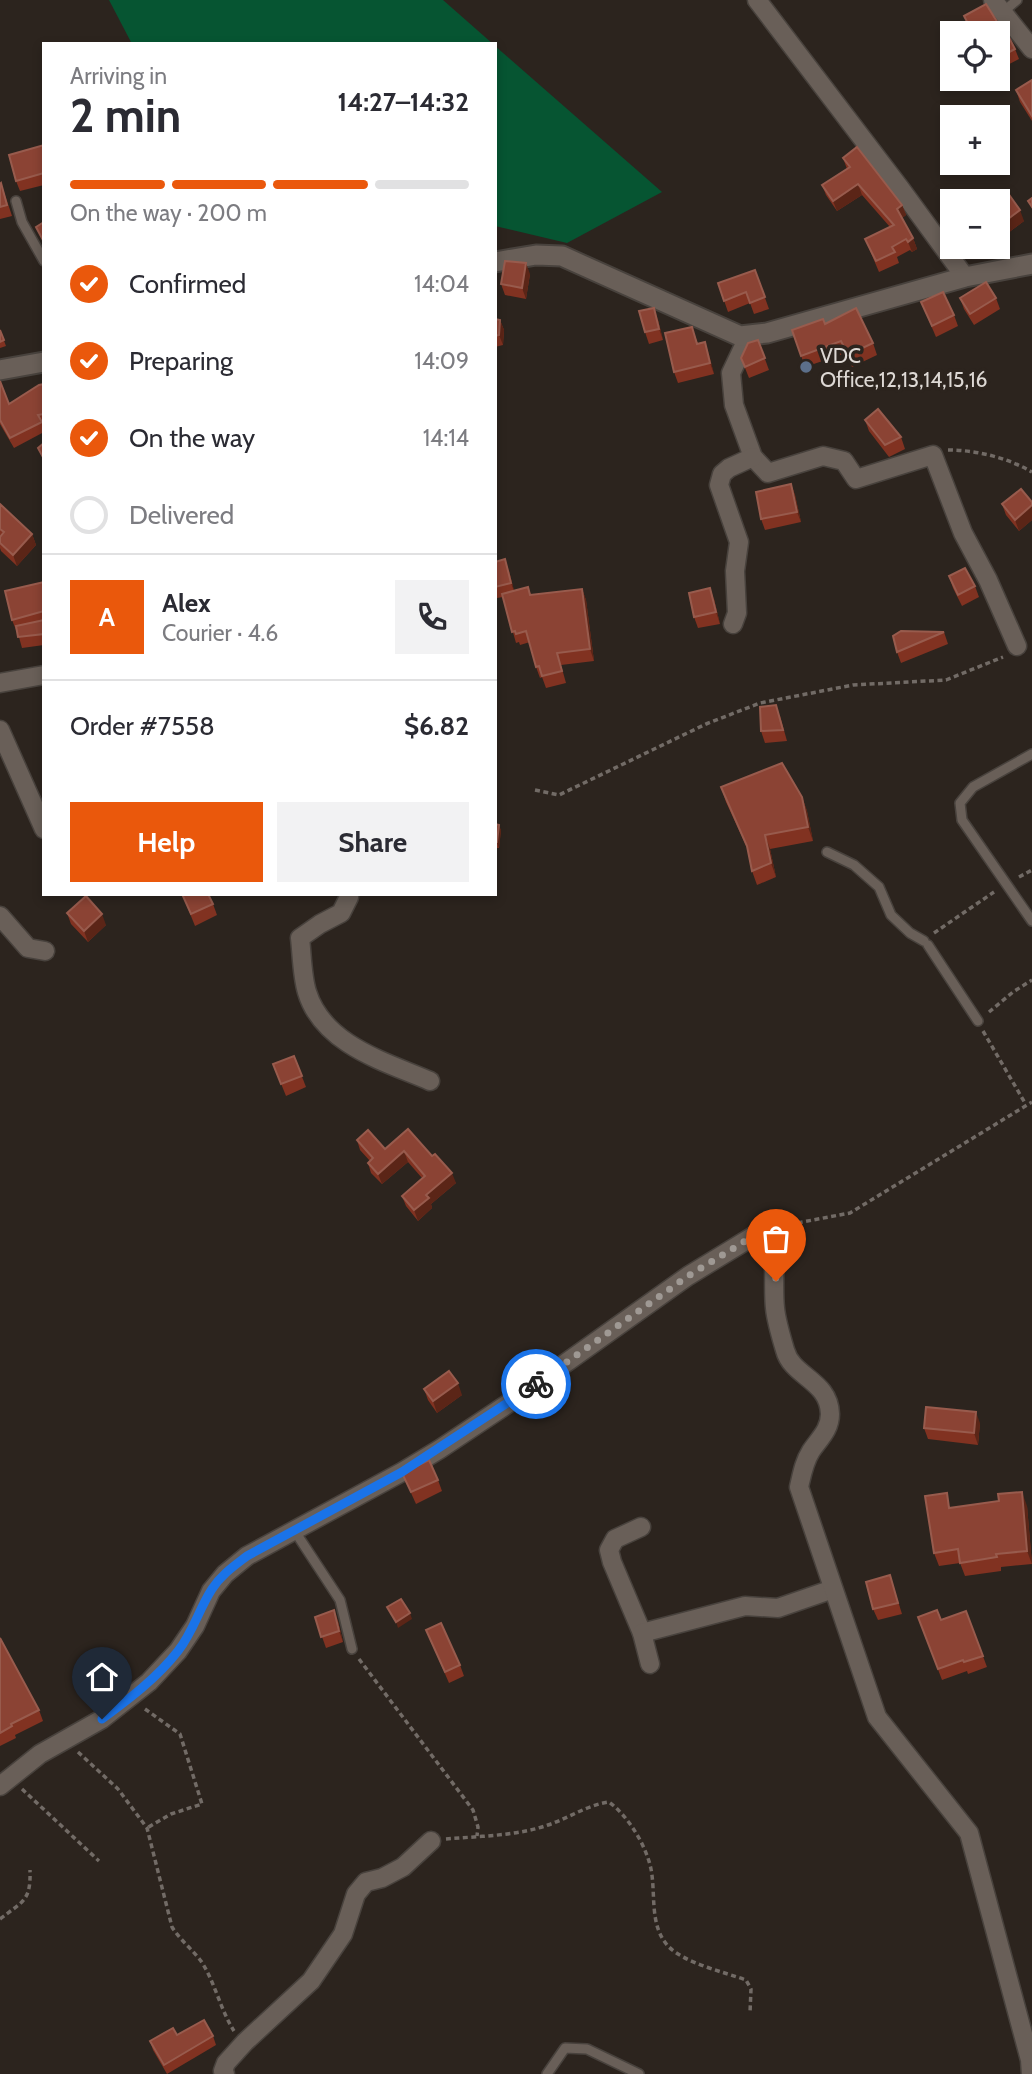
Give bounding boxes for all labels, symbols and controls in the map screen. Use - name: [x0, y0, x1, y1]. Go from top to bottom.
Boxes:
- map controls: [940, 21, 1010, 259]
- button: locate: [940, 21, 1010, 91]
- text: Arriving in: [70, 62, 167, 90]
- text: 14:27–14:32: [338, 86, 469, 118]
- text: 2 min: [70, 88, 181, 144]
- button: +: [940, 105, 1010, 175]
- button: −: [940, 189, 1010, 259]
- text: On the way · 200 m: [70, 199, 267, 227]
- icon: check: [70, 265, 108, 303]
- text: Confirmed: [129, 268, 246, 300]
- text: 14:04: [414, 270, 469, 298]
- icon: check: [70, 342, 108, 380]
- place label: VDC Office,12,13,14,15,16: [820, 343, 988, 392]
- text: Preparing: [129, 345, 233, 377]
- text: 14:09: [414, 347, 469, 375]
- marker: VDC Office,12,13,14,15,16: [798, 359, 814, 375]
- icon: check: [70, 419, 108, 457]
- text: On the way: [129, 422, 255, 454]
- text: 14:14: [423, 424, 469, 452]
- text: Delivered: [129, 499, 234, 531]
- button: phone: [395, 580, 469, 654]
- text: Alex: [162, 587, 211, 619]
- text: A: [99, 601, 115, 633]
- text: Courier · 4.6: [162, 619, 278, 647]
- text: Order #7558: [70, 710, 215, 742]
- text: $6.82: [404, 710, 469, 742]
- button: Help: [70, 802, 263, 882]
- button: Share: [277, 802, 469, 882]
- pin: [746, 1209, 806, 1281]
- icon: bag: [757, 1220, 795, 1258]
- courier: [501, 1349, 571, 1419]
- icon: bike: [517, 1365, 555, 1403]
- pin: [72, 1647, 132, 1719]
- icon: home: [83, 1658, 121, 1696]

